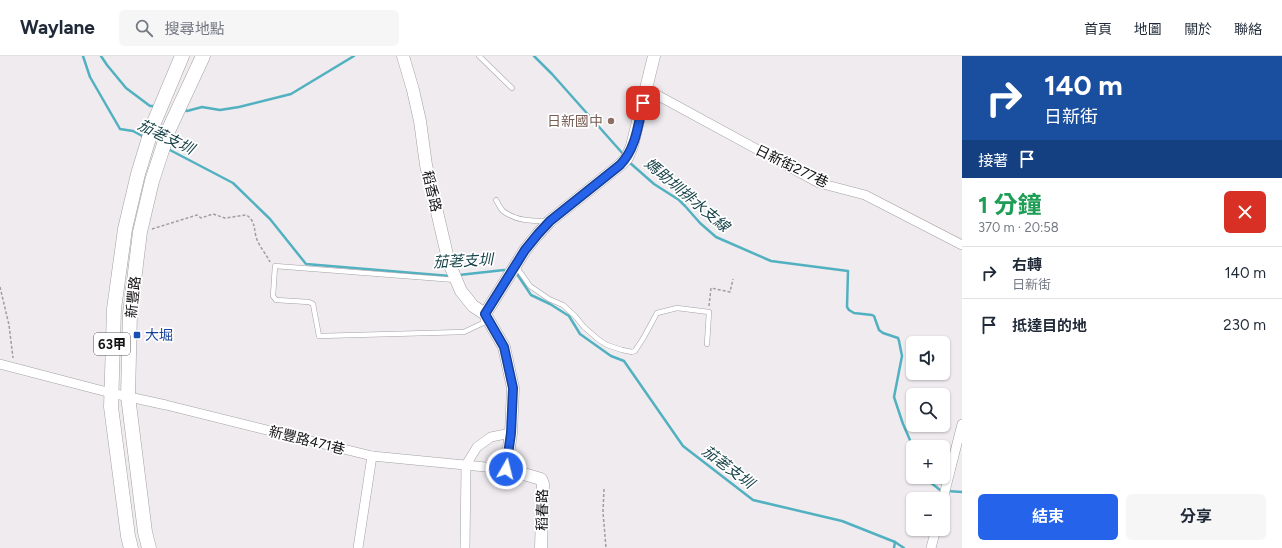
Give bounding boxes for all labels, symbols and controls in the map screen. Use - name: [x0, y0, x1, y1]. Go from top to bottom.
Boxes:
- search box: [119, 10, 399, 46]
- text: Waylane: [20, 16, 95, 39]
- icon: search: [133, 17, 155, 39]
- text: 搜尋地點: [165, 20, 225, 38]
- text: 首頁: [1084, 21, 1112, 38]
- text: 地圖: [1134, 21, 1162, 38]
- text: 關於: [1184, 21, 1212, 38]
- text: 聯絡: [1234, 21, 1262, 38]
- text: 140 m: [1044, 68, 1123, 102]
- icon: right: [978, 72, 1030, 124]
- pin: [626, 86, 660, 120]
- icon: arrive: [632, 92, 654, 114]
- text: 日新街: [1044, 106, 1098, 128]
- place label: 日新國中: [547, 113, 603, 130]
- water label: 茄荖支圳: [135, 116, 199, 159]
- marker: 日新國中: [606, 116, 616, 126]
- street label: 日新街277巷: [753, 142, 831, 191]
- icon: arrive: [1016, 148, 1038, 170]
- text: 接著: [978, 152, 1008, 170]
- water label: 媽助圳排水支線: [641, 154, 735, 237]
- street label: 稻香路: [419, 169, 445, 213]
- text: 1 分鐘: [978, 190, 1042, 219]
- button: close: [1224, 191, 1266, 233]
- text: 370 m · 20:58: [978, 220, 1059, 235]
- water label: 茄荖支圳: [433, 250, 495, 272]
- text: 右轉: [1012, 256, 1042, 274]
- icon: right: [978, 262, 1000, 284]
- text: 140 m: [1224, 264, 1266, 282]
- street label: 新豐路: [123, 275, 144, 319]
- text: 日新街: [1012, 277, 1051, 292]
- icon: arrive: [978, 314, 1000, 336]
- text: 230 m: [1223, 316, 1266, 334]
- text: 抵達目的地: [1012, 317, 1087, 335]
- place label: 大堀: [145, 327, 173, 344]
- marker: 大堀: [132, 330, 142, 340]
- road number: 63甲: [94, 333, 130, 355]
- map controls: [906, 336, 950, 536]
- button: sound: [906, 336, 950, 380]
- button: search: [906, 388, 950, 432]
- street label: 新豐路471巷: [267, 423, 347, 458]
- button: +: [906, 440, 950, 484]
- water label: 茄荖支圳: [699, 442, 759, 493]
- position arrow: [485, 448, 527, 490]
- street label: 稻春路: [534, 489, 551, 531]
- button: −: [906, 492, 950, 536]
- button: 結束: [978, 494, 1118, 540]
- button: 分享: [1126, 494, 1266, 540]

